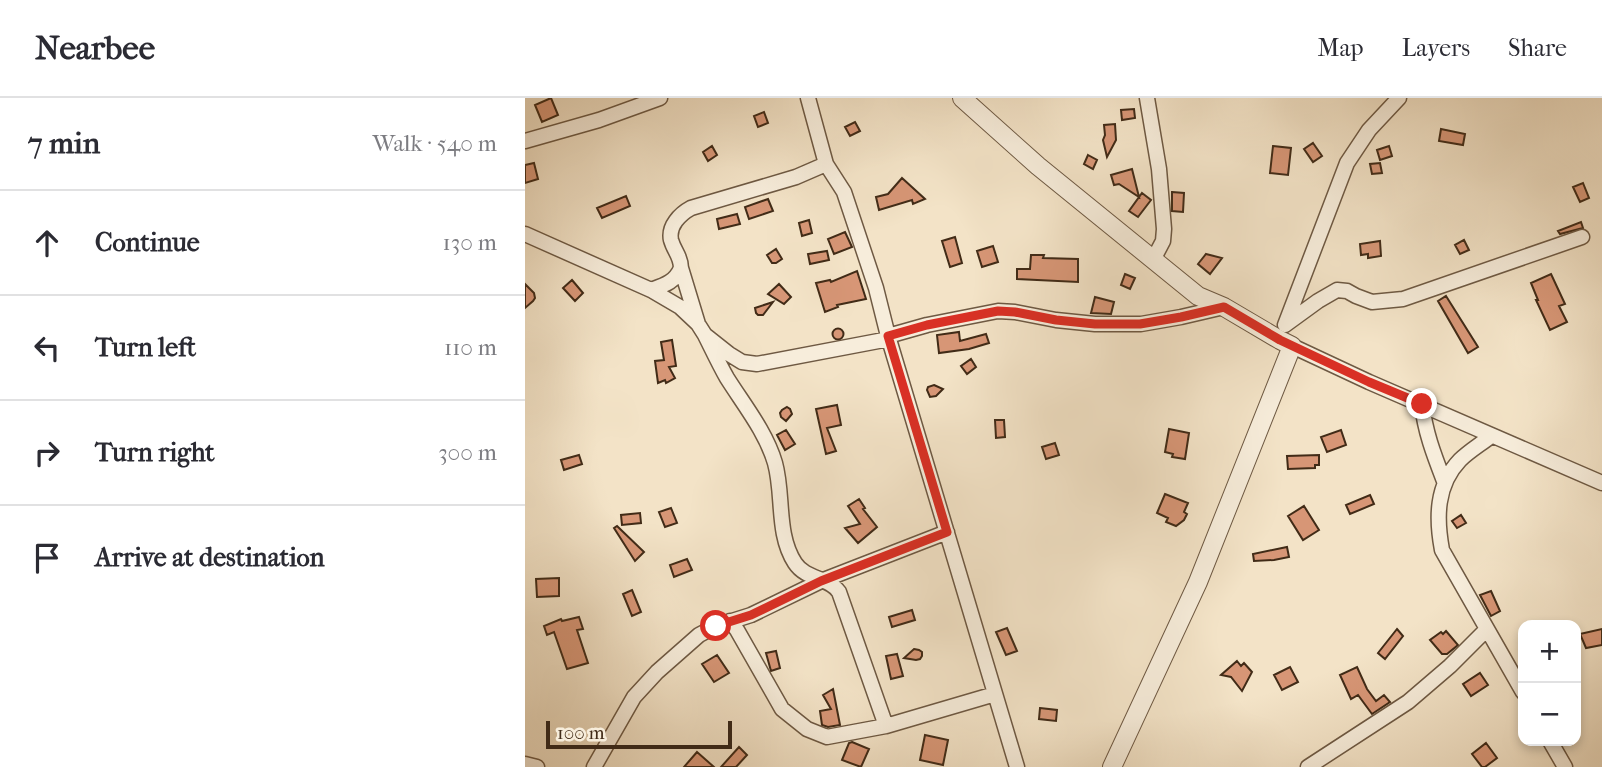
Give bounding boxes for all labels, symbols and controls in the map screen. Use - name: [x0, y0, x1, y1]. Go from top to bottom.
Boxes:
- text: Nearbee: [35, 29, 155, 68]
- text: Map: [1318, 34, 1364, 62]
- text: Layers: [1402, 34, 1470, 62]
- text: Share: [1508, 34, 1567, 62]
- text: 7 min: [28, 126, 100, 161]
- text: Walk · 540 m: [372, 130, 497, 157]
- icon: ahead: [28, 224, 66, 262]
- text: Continue: [95, 227, 200, 258]
- text: 130 m: [443, 229, 497, 256]
- icon: left: [28, 329, 66, 367]
- text: Turn left: [95, 332, 196, 363]
- text: 110 m: [444, 334, 497, 361]
- route end: [1406, 388, 1437, 419]
- icon: right: [28, 434, 66, 472]
- text: Turn right: [95, 437, 215, 468]
- text: 300 m: [438, 439, 497, 466]
- icon: arrive: [28, 539, 66, 577]
- text: Arrive at destination: [95, 542, 325, 573]
- route start: [700, 610, 731, 641]
- map controls: [1518, 620, 1581, 746]
- button: +: [1518, 620, 1581, 683]
- button: −: [1518, 683, 1581, 746]
- scale bar: [546, 718, 731, 750]
- text: 100 m: [557, 722, 605, 744]

